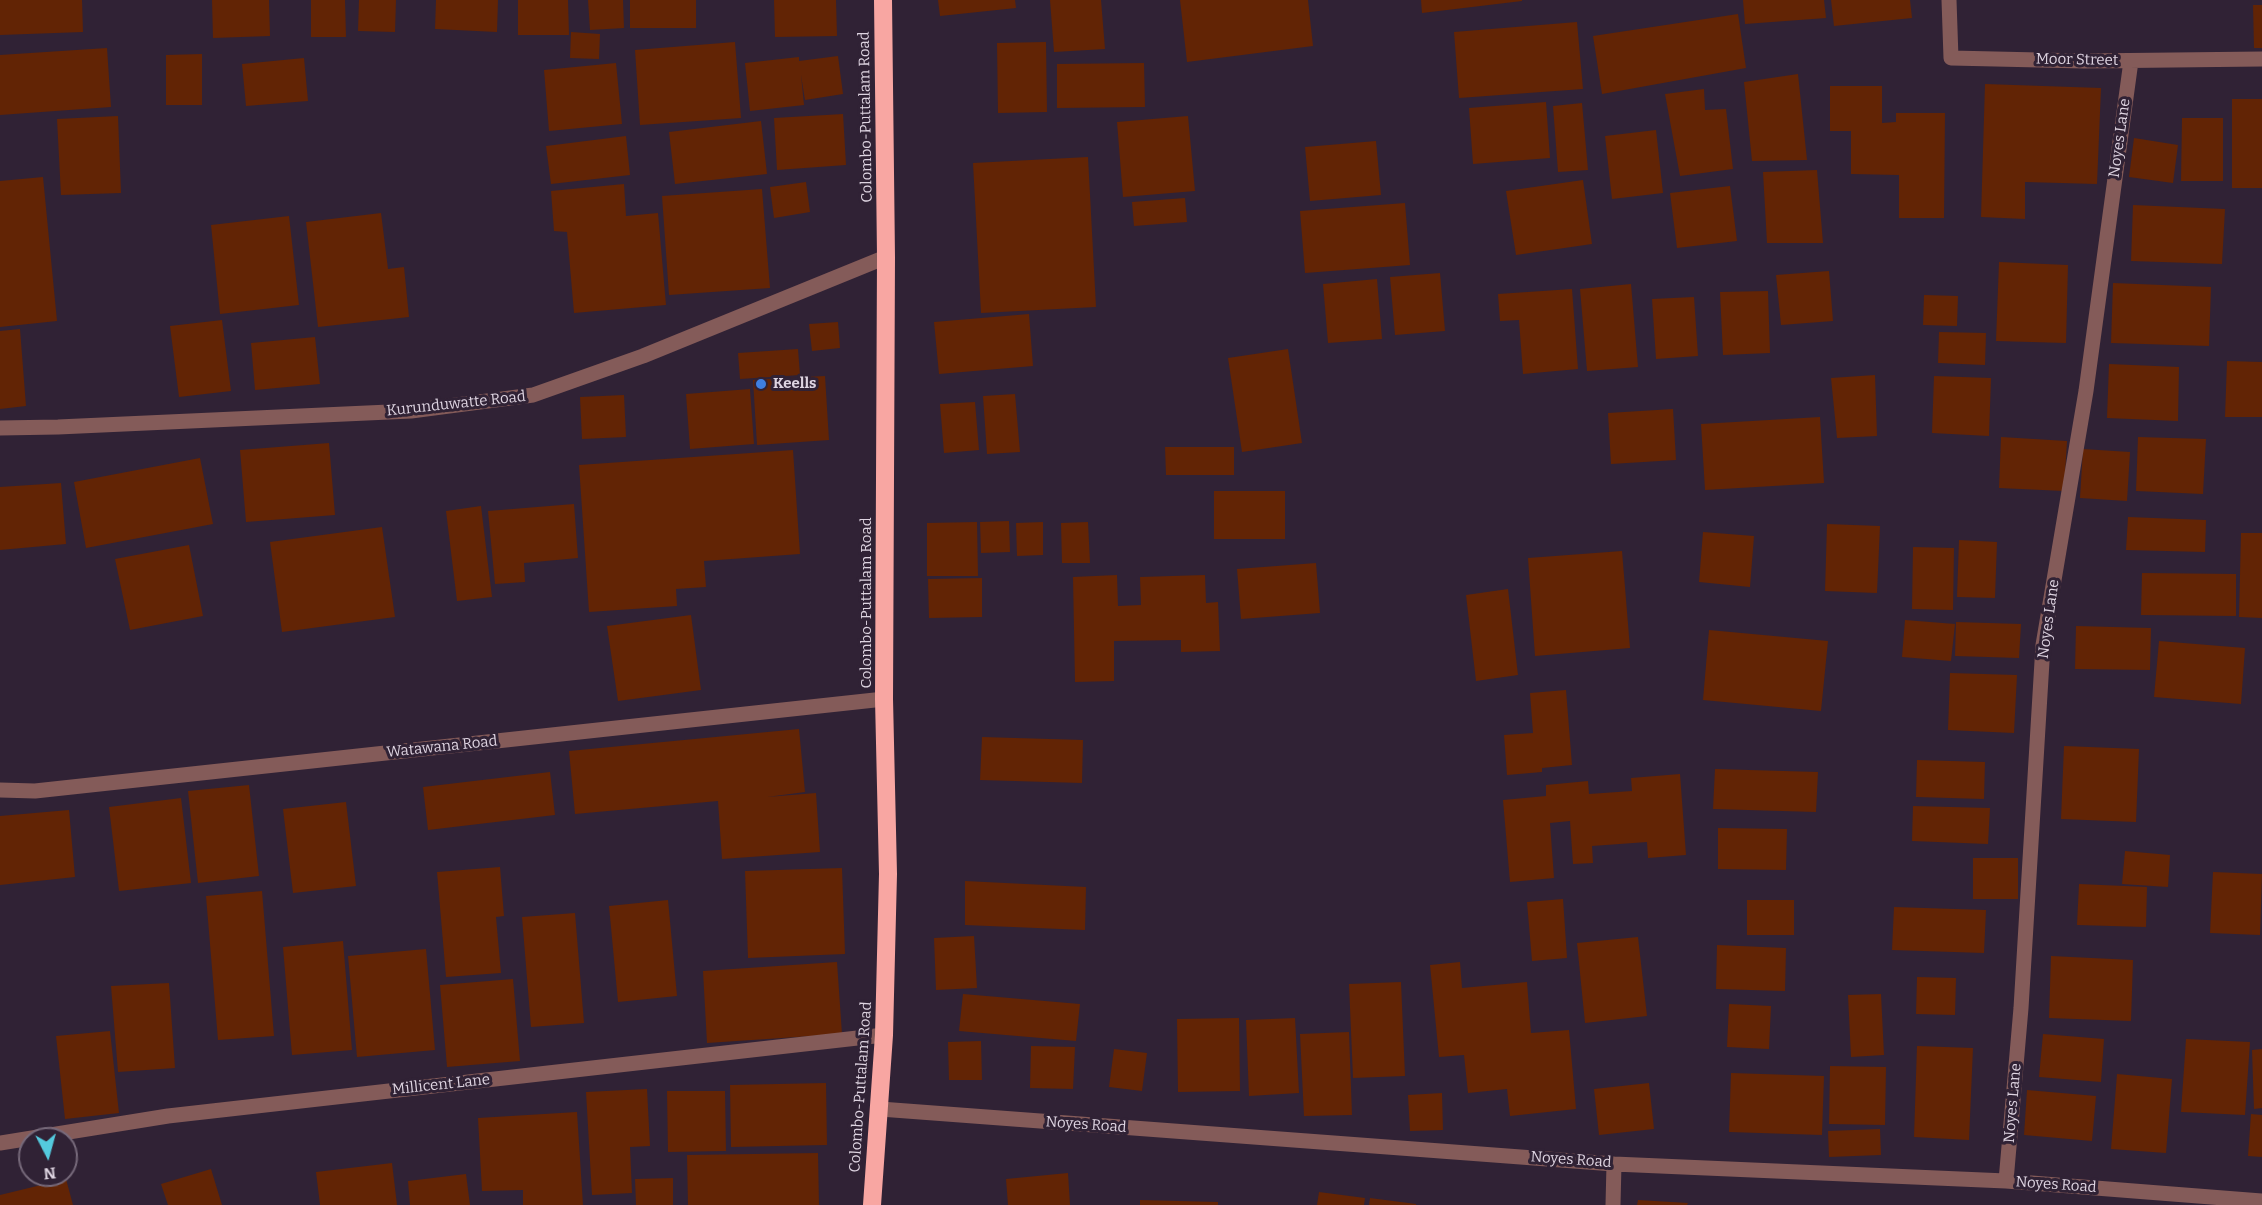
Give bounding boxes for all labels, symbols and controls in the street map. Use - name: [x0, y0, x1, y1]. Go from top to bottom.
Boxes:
- street label: Colombo-Puttalam Road: [856, 31, 876, 203]
- street label: Moor Street: [2036, 50, 2118, 70]
- street label: Noyes Lane: [2106, 97, 2134, 179]
- place label: Keells: [773, 375, 816, 393]
- marker: Keells: [754, 377, 768, 391]
- street label: Kurunduwatte Road: [386, 388, 526, 420]
- street label: Colombo-Puttalam Road: [858, 517, 876, 689]
- street label: Noyes Lane: [2035, 578, 2063, 660]
- street label: Watawana Road: [386, 732, 498, 762]
- street label: Colombo-Puttalam Road: [846, 1001, 876, 1173]
- street label: Noyes Lane: [2001, 1062, 2025, 1144]
- street label: Millicent Lane: [391, 1071, 491, 1099]
- street label: Noyes Road: [1045, 1113, 1127, 1137]
- north arrow: [18, 1127, 78, 1187]
- street label: Noyes Road: [1530, 1148, 1612, 1172]
- text: N: [43, 1163, 57, 1184]
- street label: Noyes Road: [2015, 1173, 2097, 1197]

